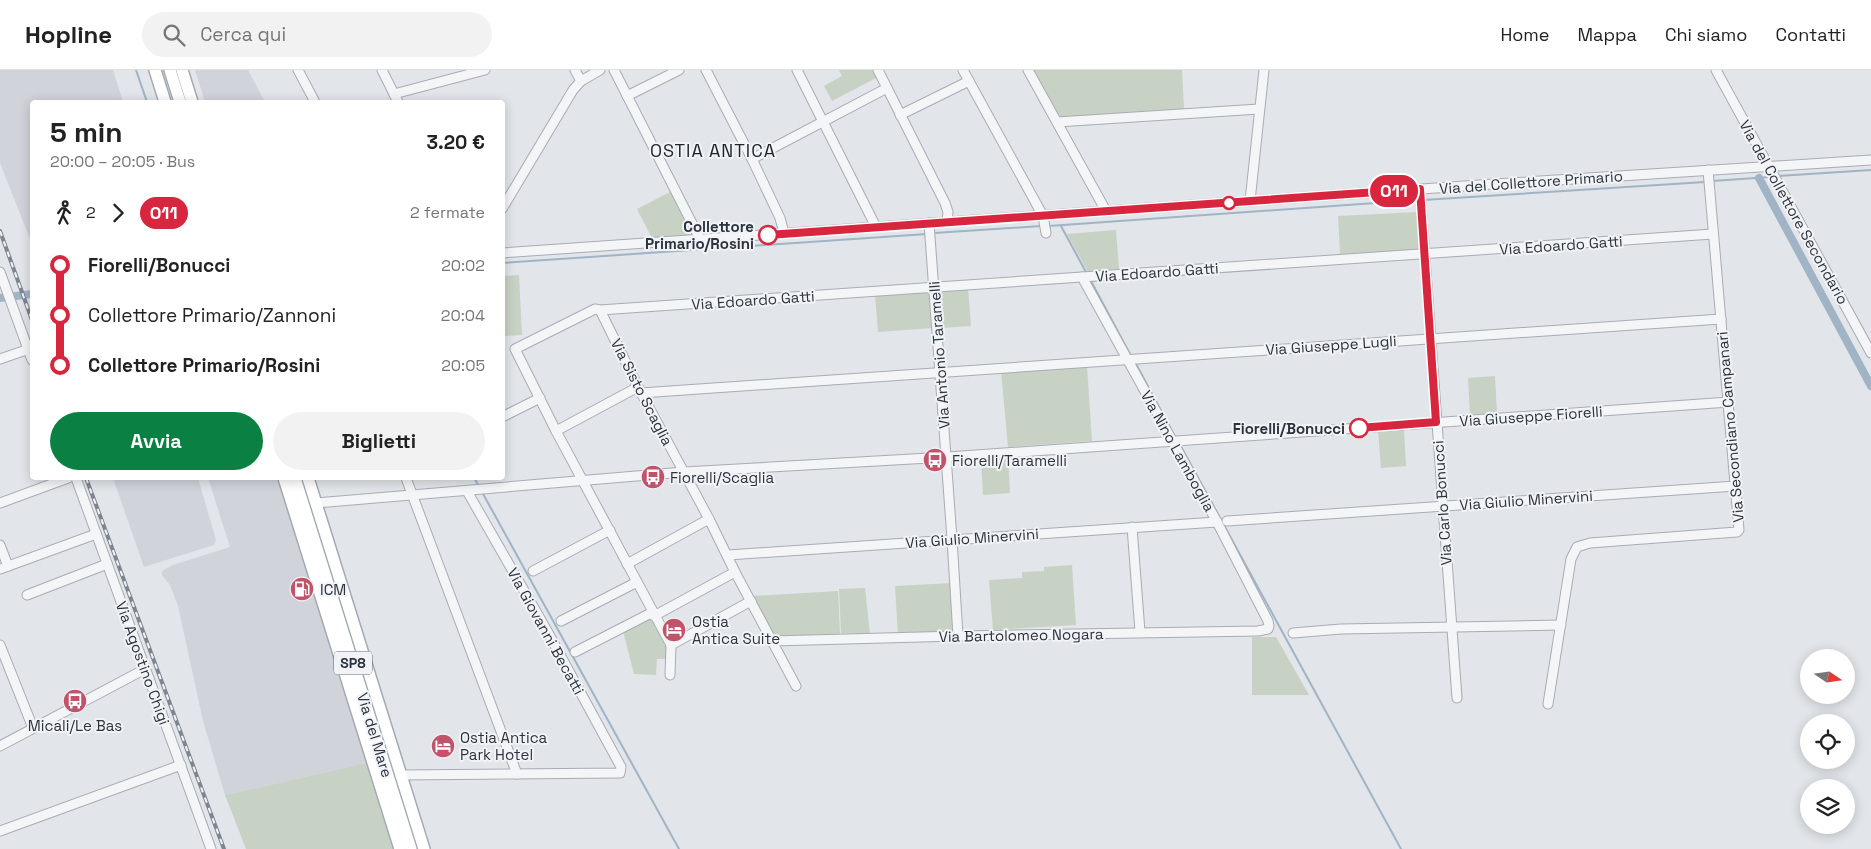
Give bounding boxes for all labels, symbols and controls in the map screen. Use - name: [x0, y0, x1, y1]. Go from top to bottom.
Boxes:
- search box: [142, 12, 492, 57]
- text: Hopline: [25, 19, 112, 50]
- icon: search: [160, 21, 188, 49]
- text: Cerca qui: [200, 22, 286, 47]
- text: Home: [1500, 23, 1550, 46]
- text: Mappa: [1578, 23, 1637, 46]
- text: Chi siamo: [1665, 23, 1747, 46]
- text: Contatti: [1775, 23, 1846, 46]
- text: 5 min: [50, 114, 123, 150]
- street label: Via del Collettore Secondario: [1735, 116, 1853, 308]
- text: 3.20 €: [426, 130, 485, 155]
- district label: OSTIA ANTICA: [650, 139, 776, 162]
- text: 20:00 – 20:05 · Bus: [50, 151, 195, 172]
- street label: Via del Collettore Primario: [1438, 166, 1624, 198]
- line badge: 011: [1365, 175, 1423, 207]
- text: 011: [1380, 179, 1408, 202]
- unlabelled marker: [1222, 196, 1236, 210]
- icon: walk: [50, 199, 78, 227]
- icon: forward: [104, 199, 132, 227]
- text: 011: [150, 201, 178, 224]
- text: 2: [86, 202, 96, 223]
- text: 2 fermate: [410, 202, 485, 223]
- place label: Collettore Primario/Rosini: [645, 217, 754, 253]
- marker: Collettore Primario/Rosini: [758, 225, 778, 245]
- street label: Via Edoardo Gatti: [1499, 231, 1623, 259]
- text: Fiorelli/Bonucci: [88, 253, 230, 278]
- text: 20:02: [441, 255, 485, 276]
- street label: Via Edoardo Gatti: [1095, 258, 1219, 286]
- street label: Via Antonio Taramelli: [924, 280, 954, 430]
- street label: Via Edoardo Gatti: [691, 286, 815, 314]
- text: Collettore Primario/Zannoni: [88, 303, 336, 328]
- text: 20:04: [441, 305, 485, 326]
- street label: Via Giuseppe Lugli: [1265, 331, 1397, 359]
- street label: Via Secondiano Campanari: [1712, 331, 1748, 523]
- street label: Via Sisto Scaglia: [607, 335, 677, 449]
- text: Collettore Primario/Rosini: [88, 353, 320, 378]
- text: 20:05: [441, 355, 485, 376]
- street label: Via Nino Lamboglia: [1137, 387, 1219, 515]
- street label: Via Giuseppe Fiorelli: [1459, 402, 1603, 430]
- button: Avvia: [50, 412, 263, 470]
- button: Biglietti: [273, 412, 485, 470]
- marker: Fiorelli/Bonucci: [1349, 418, 1369, 438]
- place label: Fiorelli/Bonucci: [1233, 419, 1345, 438]
- street label: Via Carlo Bonucci: [1428, 440, 1456, 566]
- bus stop icon: Fiorelli/Taramelli: [922, 447, 948, 473]
- place label: Fiorelli/Taramelli: [952, 451, 1067, 470]
- bus stop icon: Fiorelli/Scaglia: [640, 464, 666, 490]
- place label: Fiorelli/Scaglia: [670, 468, 774, 487]
- street label: Via Giulio Minervini: [1459, 486, 1593, 514]
- street label: Via Giulio Minervini: [905, 524, 1039, 552]
- street label: Via Giovanni Becatti: [503, 564, 589, 698]
- fuel station icon: ICM: [289, 576, 315, 602]
- place label: ICM: [320, 580, 346, 599]
- street label: Via Agostino Chigi: [112, 599, 174, 727]
- place label: Ostia Antica Suite: [692, 612, 780, 648]
- hotel icon: Ostia Antica Suite: [661, 617, 687, 643]
- street label: Via Bartolomeo Nogara: [938, 624, 1104, 646]
- north arrow: [1800, 649, 1855, 704]
- map controls: [1800, 649, 1855, 834]
- road number: SP8: [334, 652, 372, 674]
- bus stop icon: Micali/Le Bas: [62, 688, 88, 714]
- street label: Via del Mare: [353, 690, 397, 780]
- button: locate: [1800, 714, 1855, 769]
- place label: Micali/Le Bas: [28, 716, 122, 735]
- place label: Ostia Antica Park Hotel: [460, 728, 548, 764]
- hotel icon: Ostia Antica Park Hotel: [430, 733, 456, 759]
- button: layers: [1800, 779, 1855, 834]

